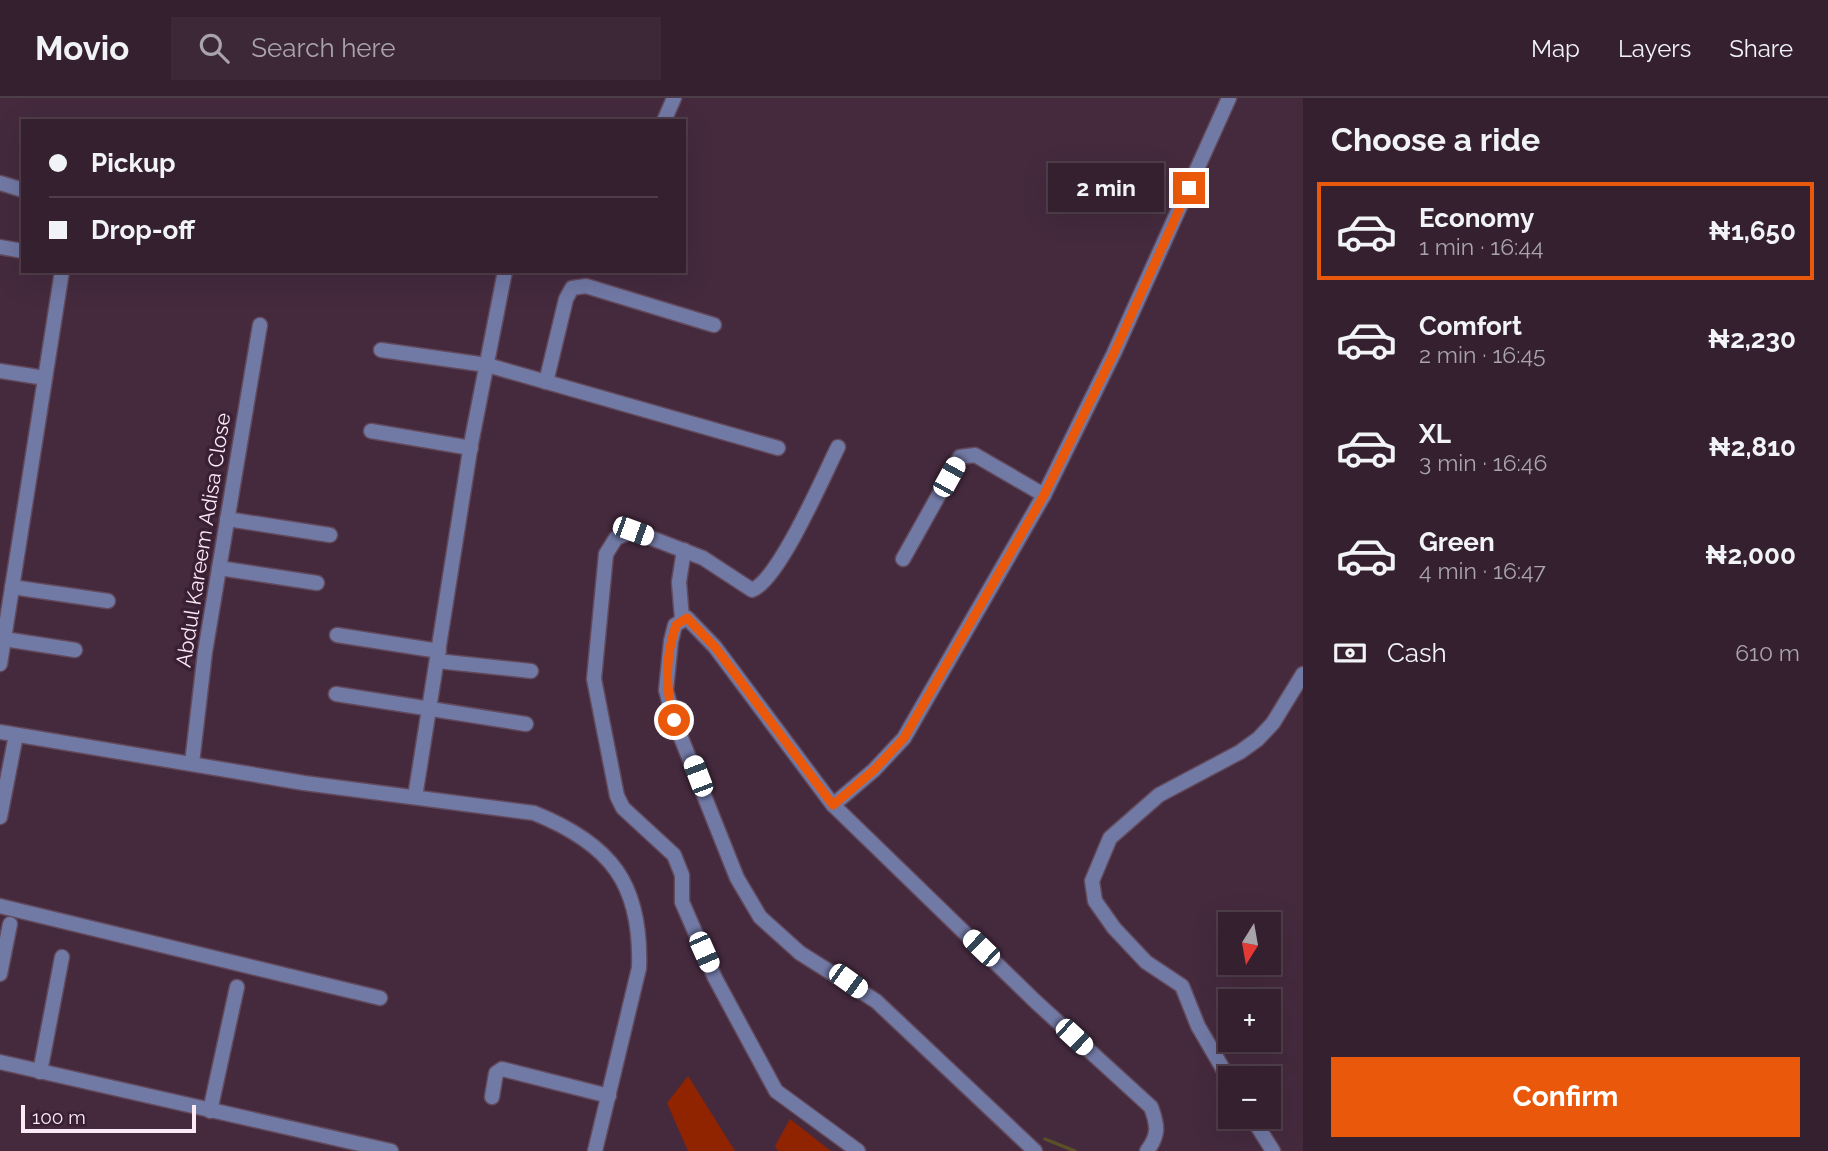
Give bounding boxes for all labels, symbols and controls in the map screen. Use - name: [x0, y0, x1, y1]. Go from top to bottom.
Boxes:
- search box: [171, 17, 661, 80]
- text: Movio: [35, 29, 129, 68]
- icon: search: [195, 29, 233, 67]
- text: Search here: [251, 33, 396, 63]
- text: Map: [1531, 34, 1580, 63]
- text: Layers: [1618, 34, 1691, 63]
- text: Share: [1729, 34, 1793, 63]
- text: Choose a ride: [1331, 121, 1540, 158]
- text: Pickup: [91, 148, 176, 178]
- callout: 2 min: [1049, 164, 1164, 212]
- route end: [1173, 172, 1205, 204]
- text: 2 min: [1076, 174, 1136, 201]
- icon: car: [1335, 200, 1398, 263]
- text: Economy: [1419, 203, 1534, 233]
- text: Drop-off: [91, 215, 195, 245]
- text: ₦1,650: [1709, 216, 1796, 246]
- text: 1 min · 16:44: [1419, 233, 1544, 260]
- icon: car: [1335, 308, 1398, 371]
- text: Comfort: [1419, 311, 1522, 341]
- text: ₦2,230: [1708, 324, 1796, 354]
- text: 2 min · 16:45: [1419, 341, 1546, 368]
- street label: Abdul Kareem Adisa Close: [171, 411, 235, 669]
- icon: car: [1335, 416, 1398, 479]
- text: XL: [1419, 419, 1451, 449]
- text: ₦2,810: [1708, 432, 1796, 462]
- text: 3 min · 16:46: [1419, 449, 1547, 476]
- car: [930, 454, 969, 500]
- car: [610, 514, 657, 548]
- icon: car: [1335, 524, 1398, 587]
- text: Green: [1419, 527, 1495, 557]
- text: ₦2,000: [1705, 540, 1796, 570]
- text: 4 min · 16:47: [1419, 557, 1546, 584]
- icon: cash: [1331, 634, 1369, 672]
- text: Cash: [1387, 638, 1447, 668]
- text: 610 m: [1735, 639, 1800, 666]
- route start: [658, 704, 690, 736]
- car: [681, 753, 716, 799]
- north arrow: [1218, 912, 1281, 975]
- map controls: [1218, 912, 1281, 1129]
- car: [959, 926, 1004, 970]
- car: [686, 929, 723, 975]
- car: [825, 960, 872, 1002]
- button: +: [1218, 989, 1281, 1052]
- car: [1052, 1015, 1097, 1059]
- button: Confirm: [1331, 1057, 1800, 1137]
- button: −: [1218, 1066, 1281, 1129]
- scale bar: [21, 1102, 196, 1134]
- text: 100 m: [32, 1106, 86, 1128]

